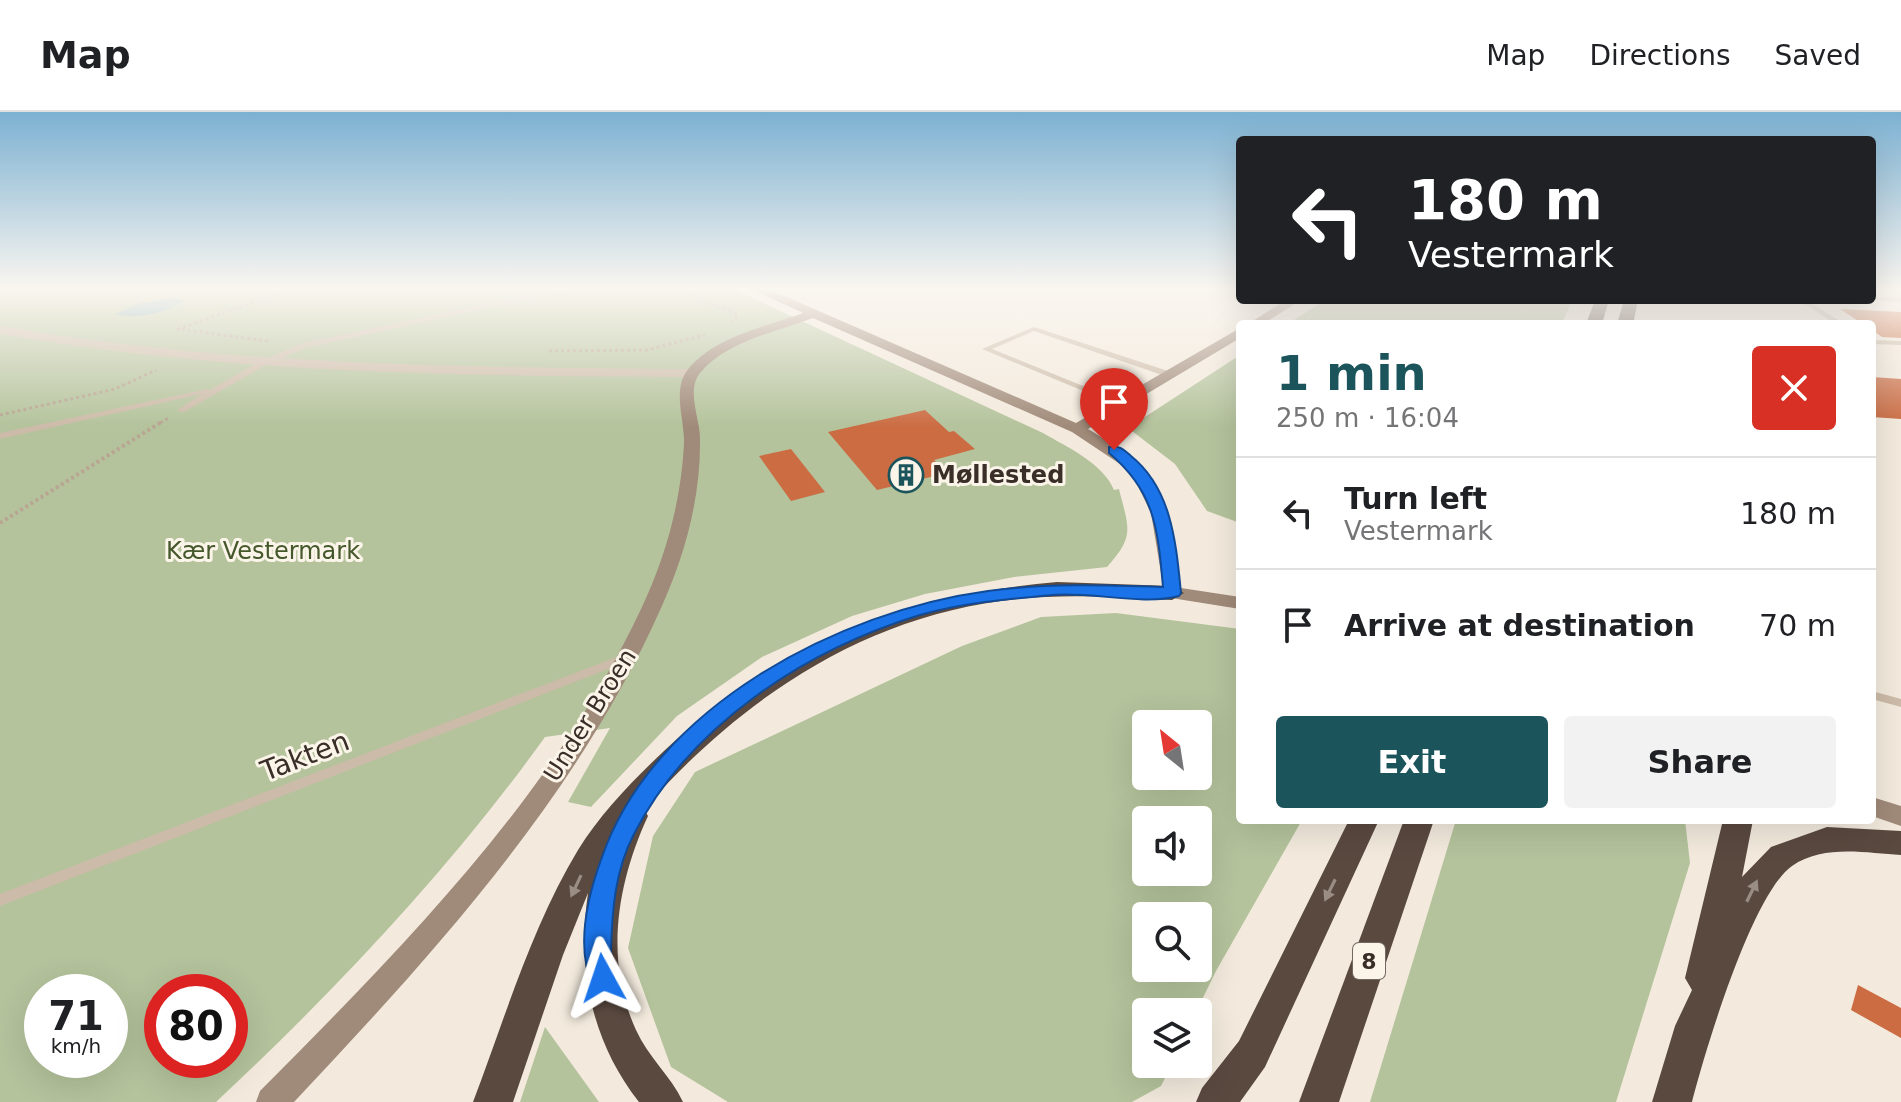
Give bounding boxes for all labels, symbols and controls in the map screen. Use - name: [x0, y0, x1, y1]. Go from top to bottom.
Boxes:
- text: Map: [40, 33, 131, 77]
- text: Map: [1486, 39, 1545, 72]
- text: Directions: [1589, 39, 1730, 72]
- text: Saved: [1774, 39, 1861, 72]
- text: 180 m: [1408, 167, 1603, 232]
- icon: left: [1276, 168, 1380, 272]
- text: Vestermark: [1408, 234, 1614, 275]
- text: 1 min: [1276, 345, 1427, 401]
- button: close: [1752, 346, 1836, 430]
- pin: [1080, 368, 1148, 450]
- icon: arrive: [1092, 380, 1136, 424]
- text: 250 m · 16:04: [1276, 403, 1459, 433]
- building icon: Møllested: [887, 456, 925, 494]
- place label: Møllested: [932, 461, 1064, 489]
- text: Turn left: [1344, 481, 1487, 516]
- icon: left: [1276, 491, 1320, 535]
- text: 180 m: [1740, 496, 1836, 531]
- text: Vestermark: [1344, 516, 1493, 546]
- park label: Kær Vestermark: [166, 537, 360, 565]
- icon: arrive: [1276, 603, 1320, 647]
- text: Arrive at destination: [1344, 608, 1695, 643]
- text: 70 m: [1759, 608, 1836, 643]
- street label: Under Broen: [538, 644, 642, 786]
- north arrow: [1132, 710, 1212, 790]
- map controls: [1132, 710, 1212, 1078]
- button: Exit: [1276, 716, 1548, 808]
- button: Share: [1564, 716, 1836, 808]
- street label: Takten: [255, 724, 354, 788]
- button: sound: [1132, 806, 1212, 886]
- one-way arrow: [569, 874, 582, 898]
- one-way arrow: [1323, 879, 1337, 902]
- one-way arrow: [1745, 880, 1759, 903]
- button: search: [1132, 902, 1212, 982]
- position arrow: [561, 936, 645, 1020]
- road number: 8: [1353, 943, 1385, 979]
- speed limit sign: 80: [144, 974, 248, 1078]
- text: 71: [48, 993, 104, 1039]
- button: layers: [1132, 998, 1212, 1078]
- text: km/h: [51, 1034, 101, 1058]

